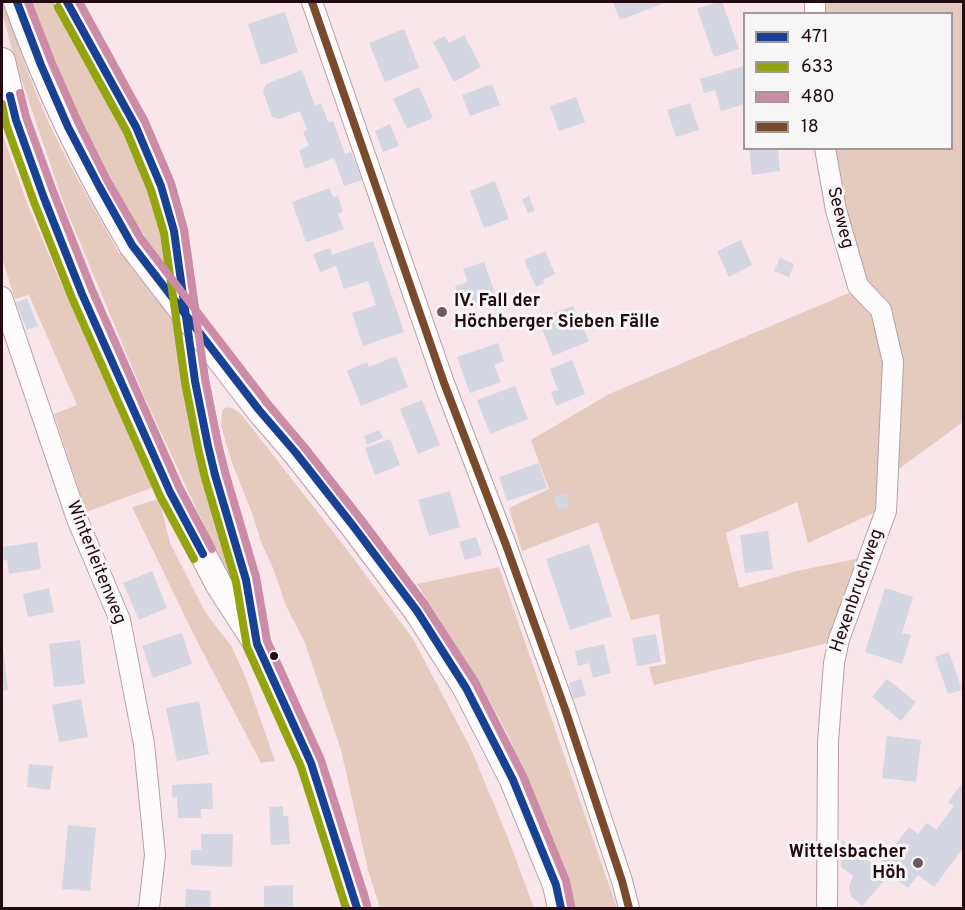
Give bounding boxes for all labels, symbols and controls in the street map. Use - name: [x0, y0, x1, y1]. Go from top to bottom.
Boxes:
- legend: [743, 12, 953, 150]
- text: 471: [801, 26, 828, 49]
- text: 633: [801, 56, 833, 79]
- text: 480: [801, 86, 835, 109]
- text: 18: [801, 116, 819, 139]
- street label: Seeweg: [821, 185, 857, 251]
- place label: IV. Fall der Höchberger Sieben Fälle: [454, 291, 659, 334]
- marker: IV. Fall der Höchberger Sieben Fälle: [435, 305, 449, 319]
- street label: Winterleitenweg: [60, 498, 130, 628]
- street label: Hexenbruchweg: [827, 526, 889, 656]
- unlabelled marker: [268, 650, 280, 662]
- place label: Wittelsbacher Höh: [789, 842, 906, 884]
- marker: Wittelsbacher Höh: [911, 856, 925, 870]

